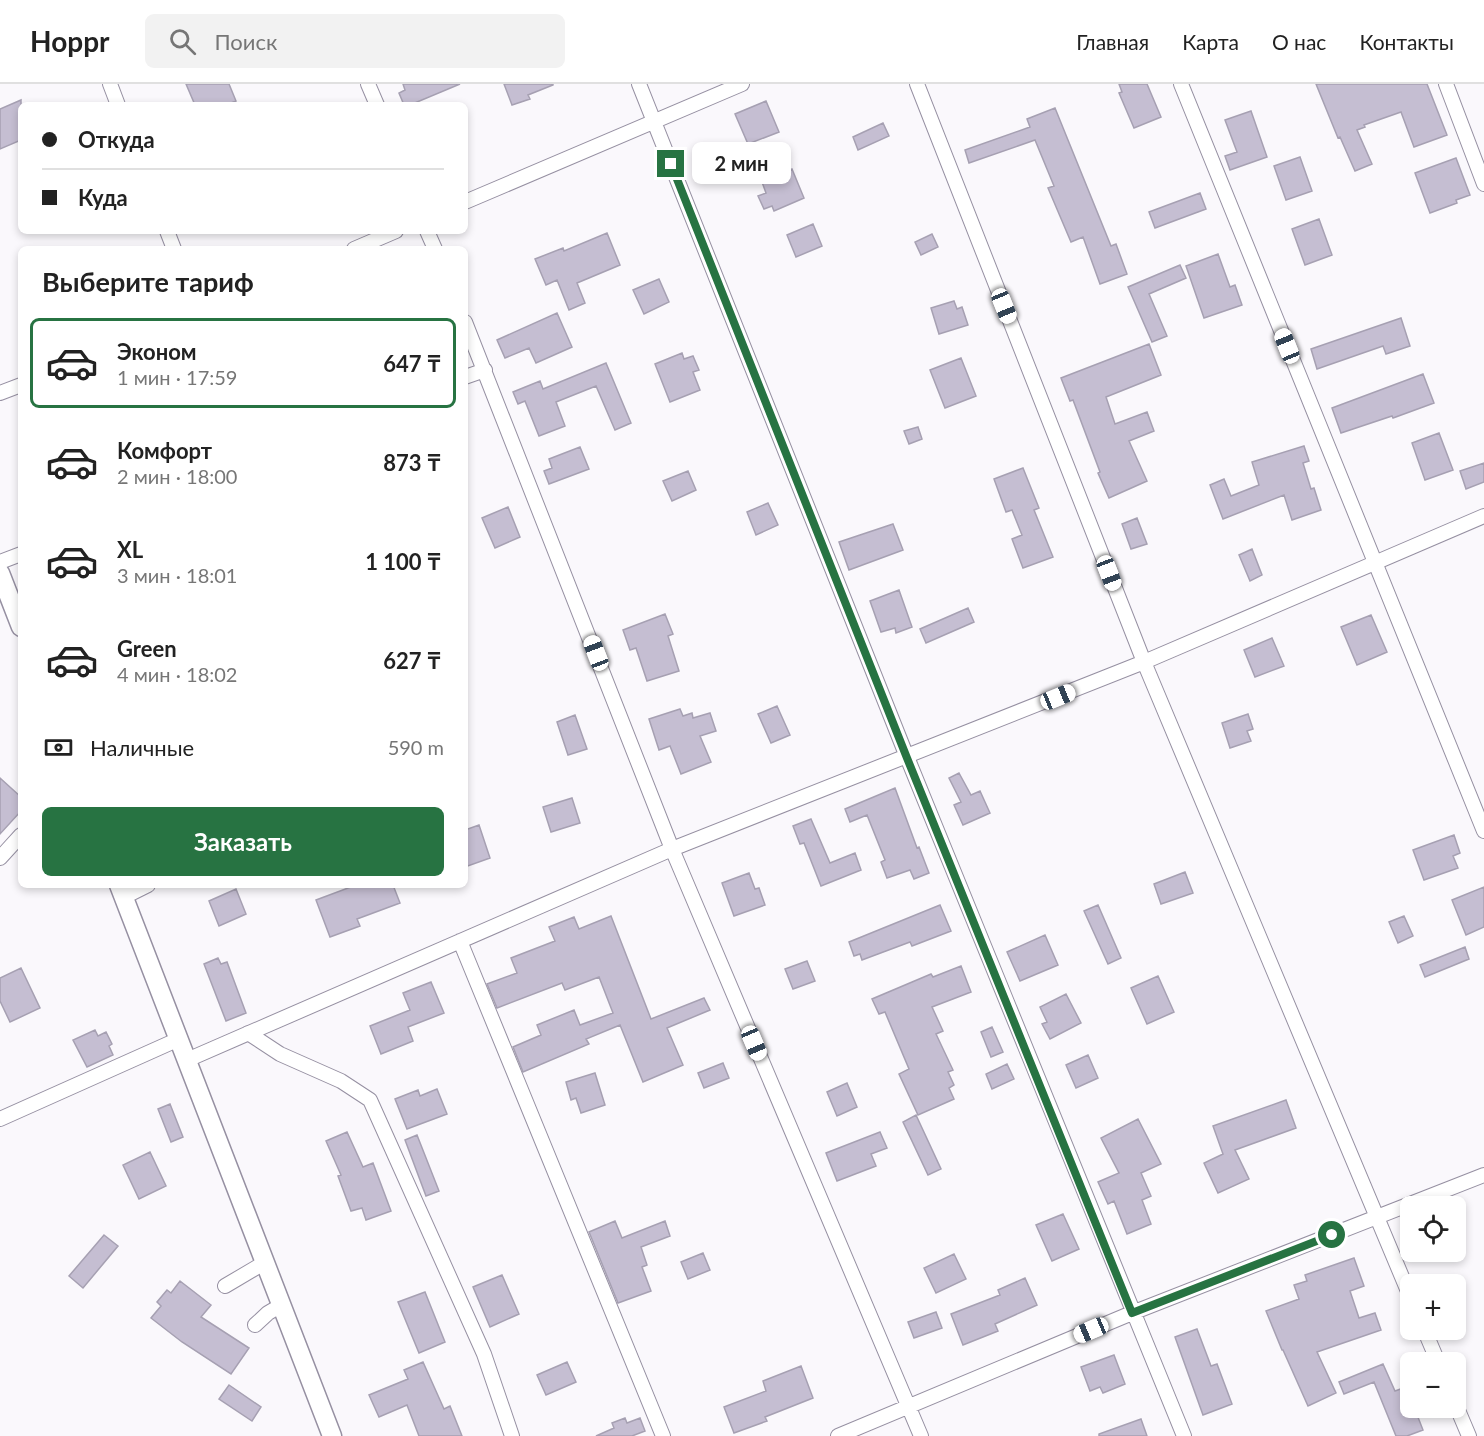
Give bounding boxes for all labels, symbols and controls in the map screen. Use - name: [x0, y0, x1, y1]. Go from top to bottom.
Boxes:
- search box: [145, 14, 565, 68]
- text: Hoppr: [30, 24, 109, 58]
- icon: search: [166, 25, 199, 58]
- text: Поиск: [214, 28, 277, 55]
- text: Главная: [1076, 29, 1149, 54]
- text: Карта: [1182, 29, 1239, 54]
- text: О нас: [1272, 29, 1326, 54]
- text: Контакты: [1359, 29, 1454, 54]
- text: Откуда: [78, 126, 155, 153]
- callout: 2 мин: [692, 143, 791, 185]
- route end: [657, 150, 684, 177]
- text: 2 мин: [715, 151, 768, 175]
- text: Куда: [78, 184, 128, 211]
- text: Выберите тариф: [42, 265, 254, 298]
- car: [989, 286, 1019, 326]
- car: [1272, 326, 1302, 366]
- icon: car: [45, 336, 99, 390]
- text: Эконом: [117, 338, 197, 365]
- text: 647 ₸: [383, 350, 441, 377]
- text: 1 мин · 17:59: [117, 365, 237, 389]
- icon: car: [45, 435, 99, 489]
- text: Комфорт: [117, 437, 212, 464]
- text: 873 ₸: [383, 449, 441, 476]
- text: 2 мин · 18:00: [117, 464, 237, 488]
- icon: car: [45, 534, 99, 588]
- text: XL: [117, 536, 143, 563]
- text: 1 100 ₸: [365, 548, 441, 575]
- car: [1094, 553, 1124, 593]
- text: 3 мин · 18:01: [117, 563, 237, 587]
- icon: car: [45, 633, 99, 687]
- car: [581, 633, 611, 673]
- text: Green: [117, 635, 177, 662]
- text: 627 ₸: [383, 647, 441, 674]
- text: 4 мин · 18:02: [117, 662, 237, 686]
- car: [1038, 682, 1078, 712]
- icon: cash: [42, 731, 75, 764]
- text: Наличные: [90, 734, 194, 761]
- text: 590 m: [388, 735, 444, 759]
- button: Заказать: [42, 807, 444, 876]
- car: [739, 1023, 769, 1063]
- map controls: [1400, 1196, 1466, 1418]
- button: locate: [1400, 1196, 1466, 1262]
- route start: [1318, 1221, 1345, 1248]
- button: +: [1400, 1274, 1466, 1340]
- car: [1071, 1315, 1111, 1345]
- button: −: [1400, 1352, 1466, 1418]

